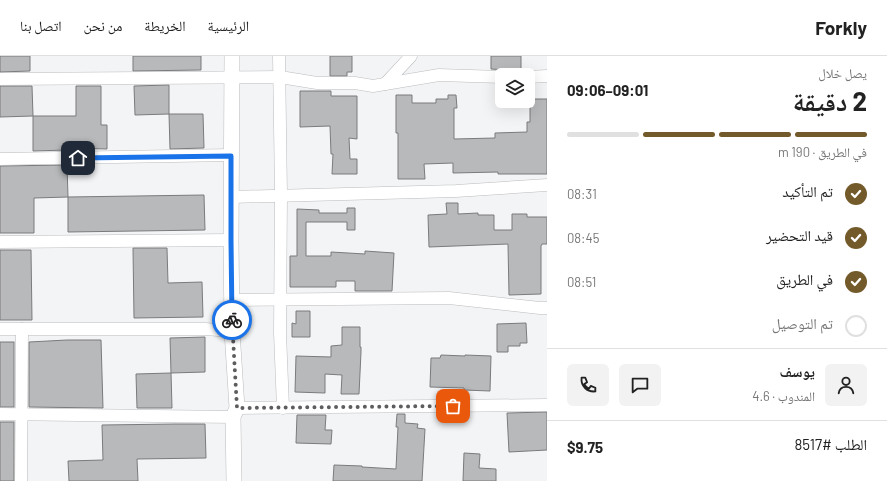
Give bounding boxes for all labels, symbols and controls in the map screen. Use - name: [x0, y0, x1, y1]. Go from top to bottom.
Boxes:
- text: Forkly: [815, 16, 867, 39]
- text: اتصل بنا: [20, 17, 62, 34]
- text: من نحن: [84, 17, 122, 34]
- text: الخريطة: [144, 17, 186, 34]
- text: الرئيسية: [208, 17, 249, 34]
- text: يصل خلال: [818, 65, 867, 81]
- map controls: [495, 68, 535, 108]
- button: layers: [495, 68, 535, 108]
- text: 09:01–09:06: [567, 81, 648, 99]
- text: 2 دقيقة: [793, 85, 867, 116]
- pin: [61, 141, 95, 175]
- text: في الطريق · 190 m: [778, 144, 867, 160]
- icon: home: [67, 147, 89, 169]
- text: تم التأكيد: [782, 182, 833, 200]
- icon: check: [845, 183, 867, 205]
- text: 08:31: [567, 186, 597, 202]
- text: قيد التحضير: [766, 226, 833, 244]
- icon: check: [845, 227, 867, 249]
- text: 08:45: [567, 230, 599, 246]
- text: في الطريق: [776, 270, 833, 288]
- icon: check: [845, 271, 867, 293]
- text: 08:51: [567, 274, 596, 290]
- courier: [212, 300, 252, 340]
- icon: bike: [221, 309, 243, 331]
- text: تم التوصيل: [772, 314, 833, 332]
- text: يوسف: [780, 362, 815, 380]
- button: phone: [567, 364, 609, 406]
- button: chat: [619, 364, 661, 406]
- button: person: [825, 364, 867, 406]
- text: المندوب · 4.6: [752, 388, 815, 404]
- pin: [436, 389, 470, 423]
- icon: bag: [442, 395, 464, 417]
- text: الطلب #8517: [795, 435, 867, 453]
- text: $9.75: [567, 438, 603, 456]

